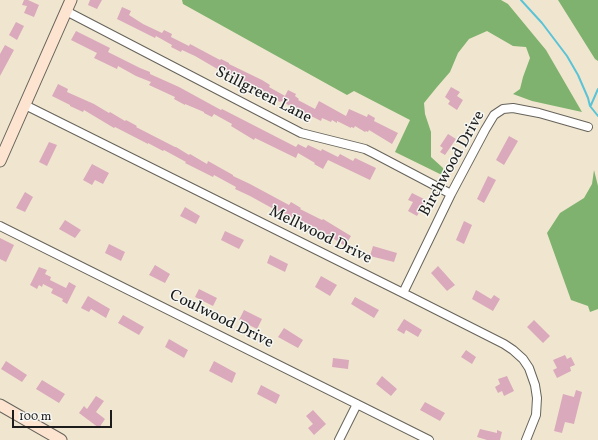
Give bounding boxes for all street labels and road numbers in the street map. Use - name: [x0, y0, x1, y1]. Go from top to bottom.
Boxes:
- street label: Stillgreen Lane: [212, 63, 314, 129]
- street label: Birchwood Drive: [416, 108, 490, 220]
- street label: Mellwood Drive: [265, 203, 375, 269]
- street label: Coulwood Drive: [166, 287, 276, 353]

